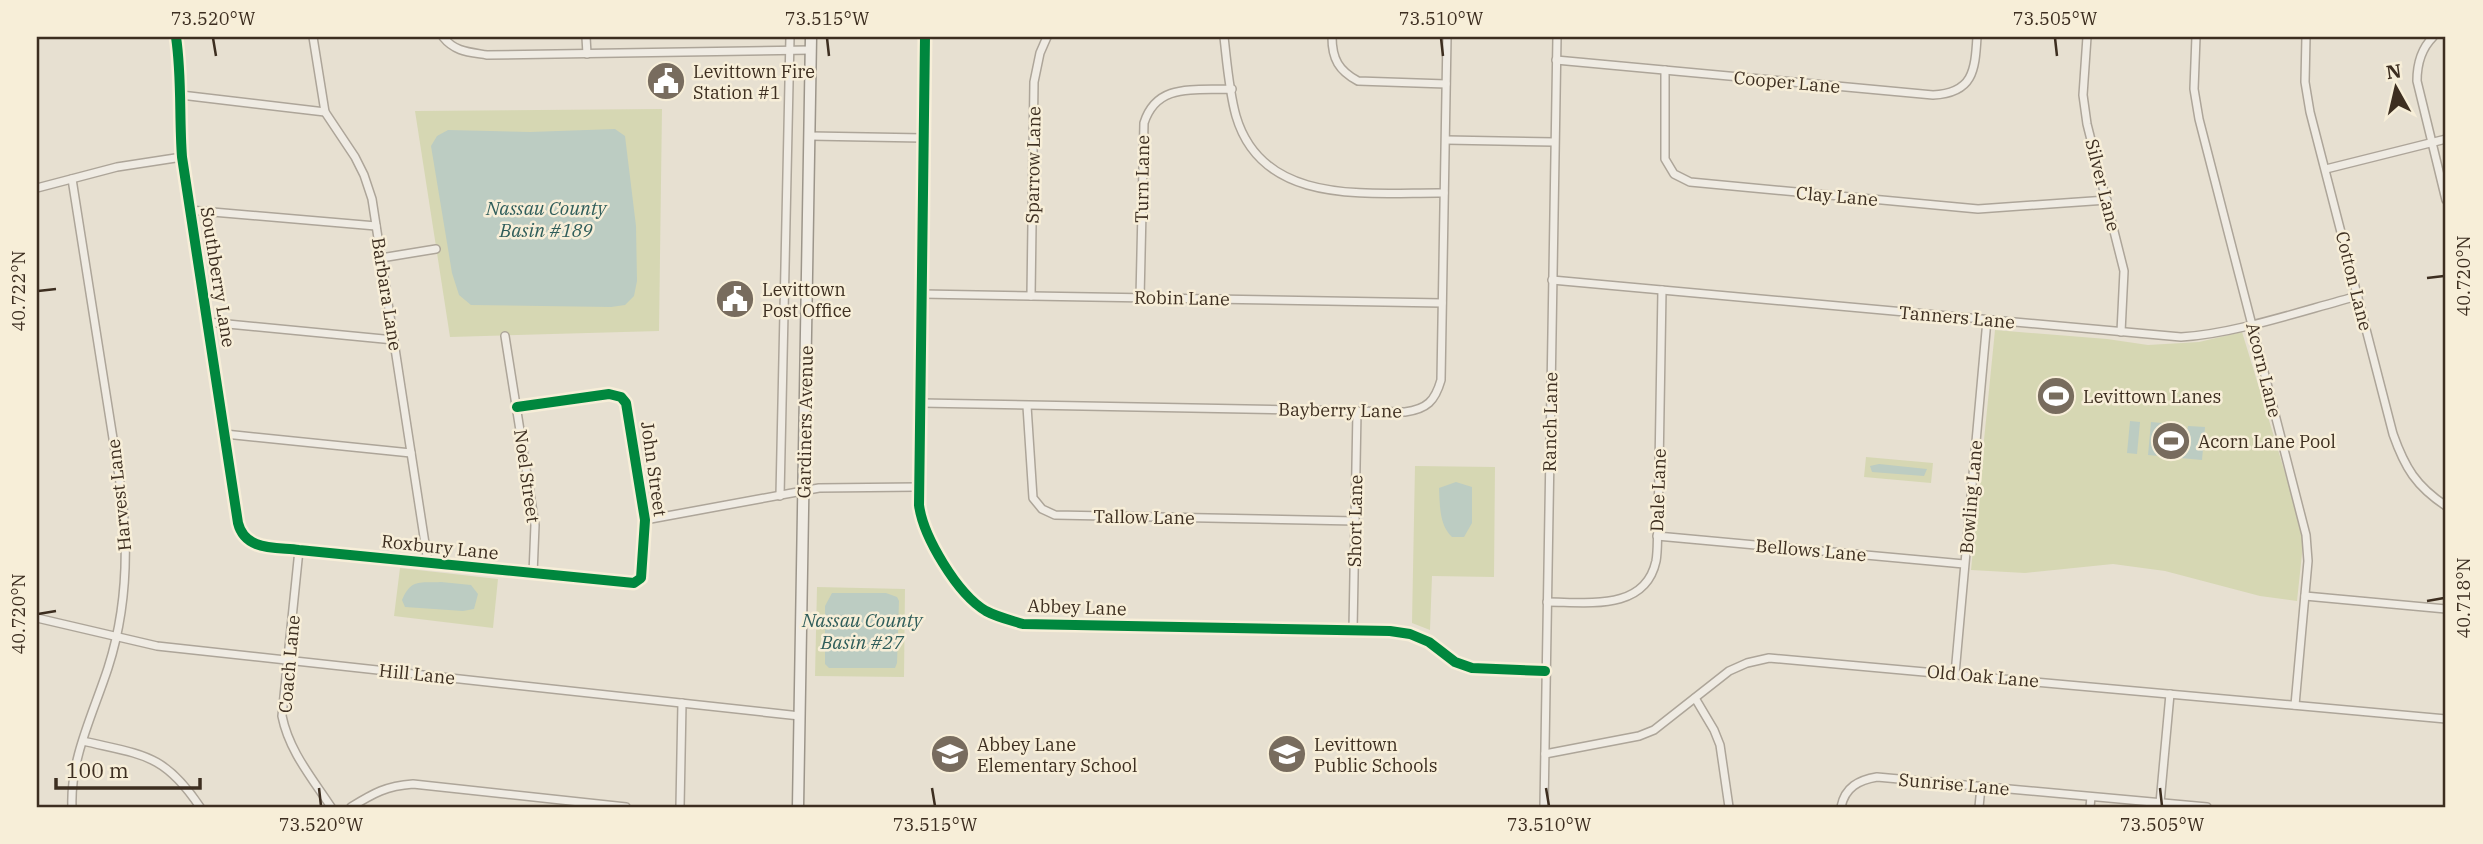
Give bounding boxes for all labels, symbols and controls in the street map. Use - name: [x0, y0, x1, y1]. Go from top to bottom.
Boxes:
- text: 73.520°W: [171, 7, 256, 30]
- text: 73.515°W: [785, 7, 870, 30]
- text: 73.510°W: [1399, 7, 1484, 30]
- text: 73.505°W: [2013, 7, 2098, 30]
- north arrow: [2360, 52, 2430, 122]
- text: N: [2385, 58, 2403, 84]
- public building icon: Levittown Fire Station #1: [645, 60, 687, 102]
- place label: Levittown Fire Station #1: [693, 60, 815, 104]
- street label: Cooper Lane: [1733, 66, 1841, 98]
- street label: Sparrow Lane: [1020, 106, 1046, 224]
- street label: Turn Lane: [1130, 135, 1154, 223]
- street label: Silver Lane: [2080, 136, 2126, 234]
- street label: Clay Lane: [1795, 181, 1879, 211]
- water label: Nassau County Basin #189: [485, 196, 607, 242]
- street label: Southberry Lane: [196, 205, 240, 349]
- street label: Cotton Lane: [2331, 229, 2377, 333]
- text: 40.720°N: [2452, 235, 2475, 317]
- street label: Barbara Lane: [367, 236, 407, 352]
- text: 40.722°N: [7, 250, 30, 332]
- public building icon: Levittown Post Office: [714, 278, 756, 320]
- place label: Levittown Post Office: [762, 278, 851, 322]
- street label: Robin Lane: [1134, 286, 1230, 310]
- street label: Tanners Lane: [1898, 300, 2016, 334]
- street label: Acorn Lane: [2241, 320, 2287, 420]
- street label: Gardiners Avenue: [792, 345, 818, 499]
- street label: Ranch Lane: [1538, 372, 1562, 472]
- sports icon: Levittown Lanes: [2035, 375, 2077, 417]
- place label: Levittown Lanes: [2083, 385, 2221, 408]
- street label: Bayberry Lane: [1278, 397, 1402, 423]
- street label: John Street: [636, 420, 672, 518]
- sports icon: Acorn Lane Pool: [2150, 420, 2192, 462]
- street label: Noel Street: [509, 428, 545, 524]
- place label: Acorn Lane Pool: [2198, 430, 2336, 453]
- street label: Harvest Lane: [102, 438, 136, 552]
- street label: Bowling Lane: [1955, 439, 1987, 555]
- street label: Dale Lane: [1645, 448, 1671, 532]
- street label: Short Lane: [1343, 475, 1367, 567]
- street label: Tallow Lane: [1093, 505, 1195, 529]
- street label: Roxbury Lane: [380, 529, 500, 565]
- street label: Bellows Lane: [1755, 534, 1867, 566]
- text: 40.718°N: [2452, 557, 2475, 639]
- text: 40.720°N: [7, 573, 30, 655]
- street label: Abbey Lane: [1027, 594, 1127, 620]
- water label: Nassau County Basin #27: [801, 608, 923, 654]
- street label: Coach Lane: [273, 614, 305, 714]
- street label: Hill Lane: [378, 659, 456, 689]
- street label: Old Oak Lane: [1926, 660, 2040, 692]
- school or university icon: Abbey Lane Elementary School: [929, 733, 971, 775]
- place label: Abbey Lane Elementary School: [977, 733, 1137, 777]
- school or university icon: Levittown Public Schools: [1266, 733, 1308, 775]
- place label: Levittown Public Schools: [1314, 733, 1437, 777]
- scale bar: [56, 746, 200, 790]
- text: 100 m: [66, 756, 129, 784]
- street label: Sunrise Lane: [1898, 768, 2010, 800]
- text: 73.520°W: [279, 813, 364, 836]
- text: 73.515°W: [893, 813, 978, 836]
- text: 73.510°W: [1507, 813, 1592, 836]
- text: 73.505°W: [2120, 813, 2205, 836]

